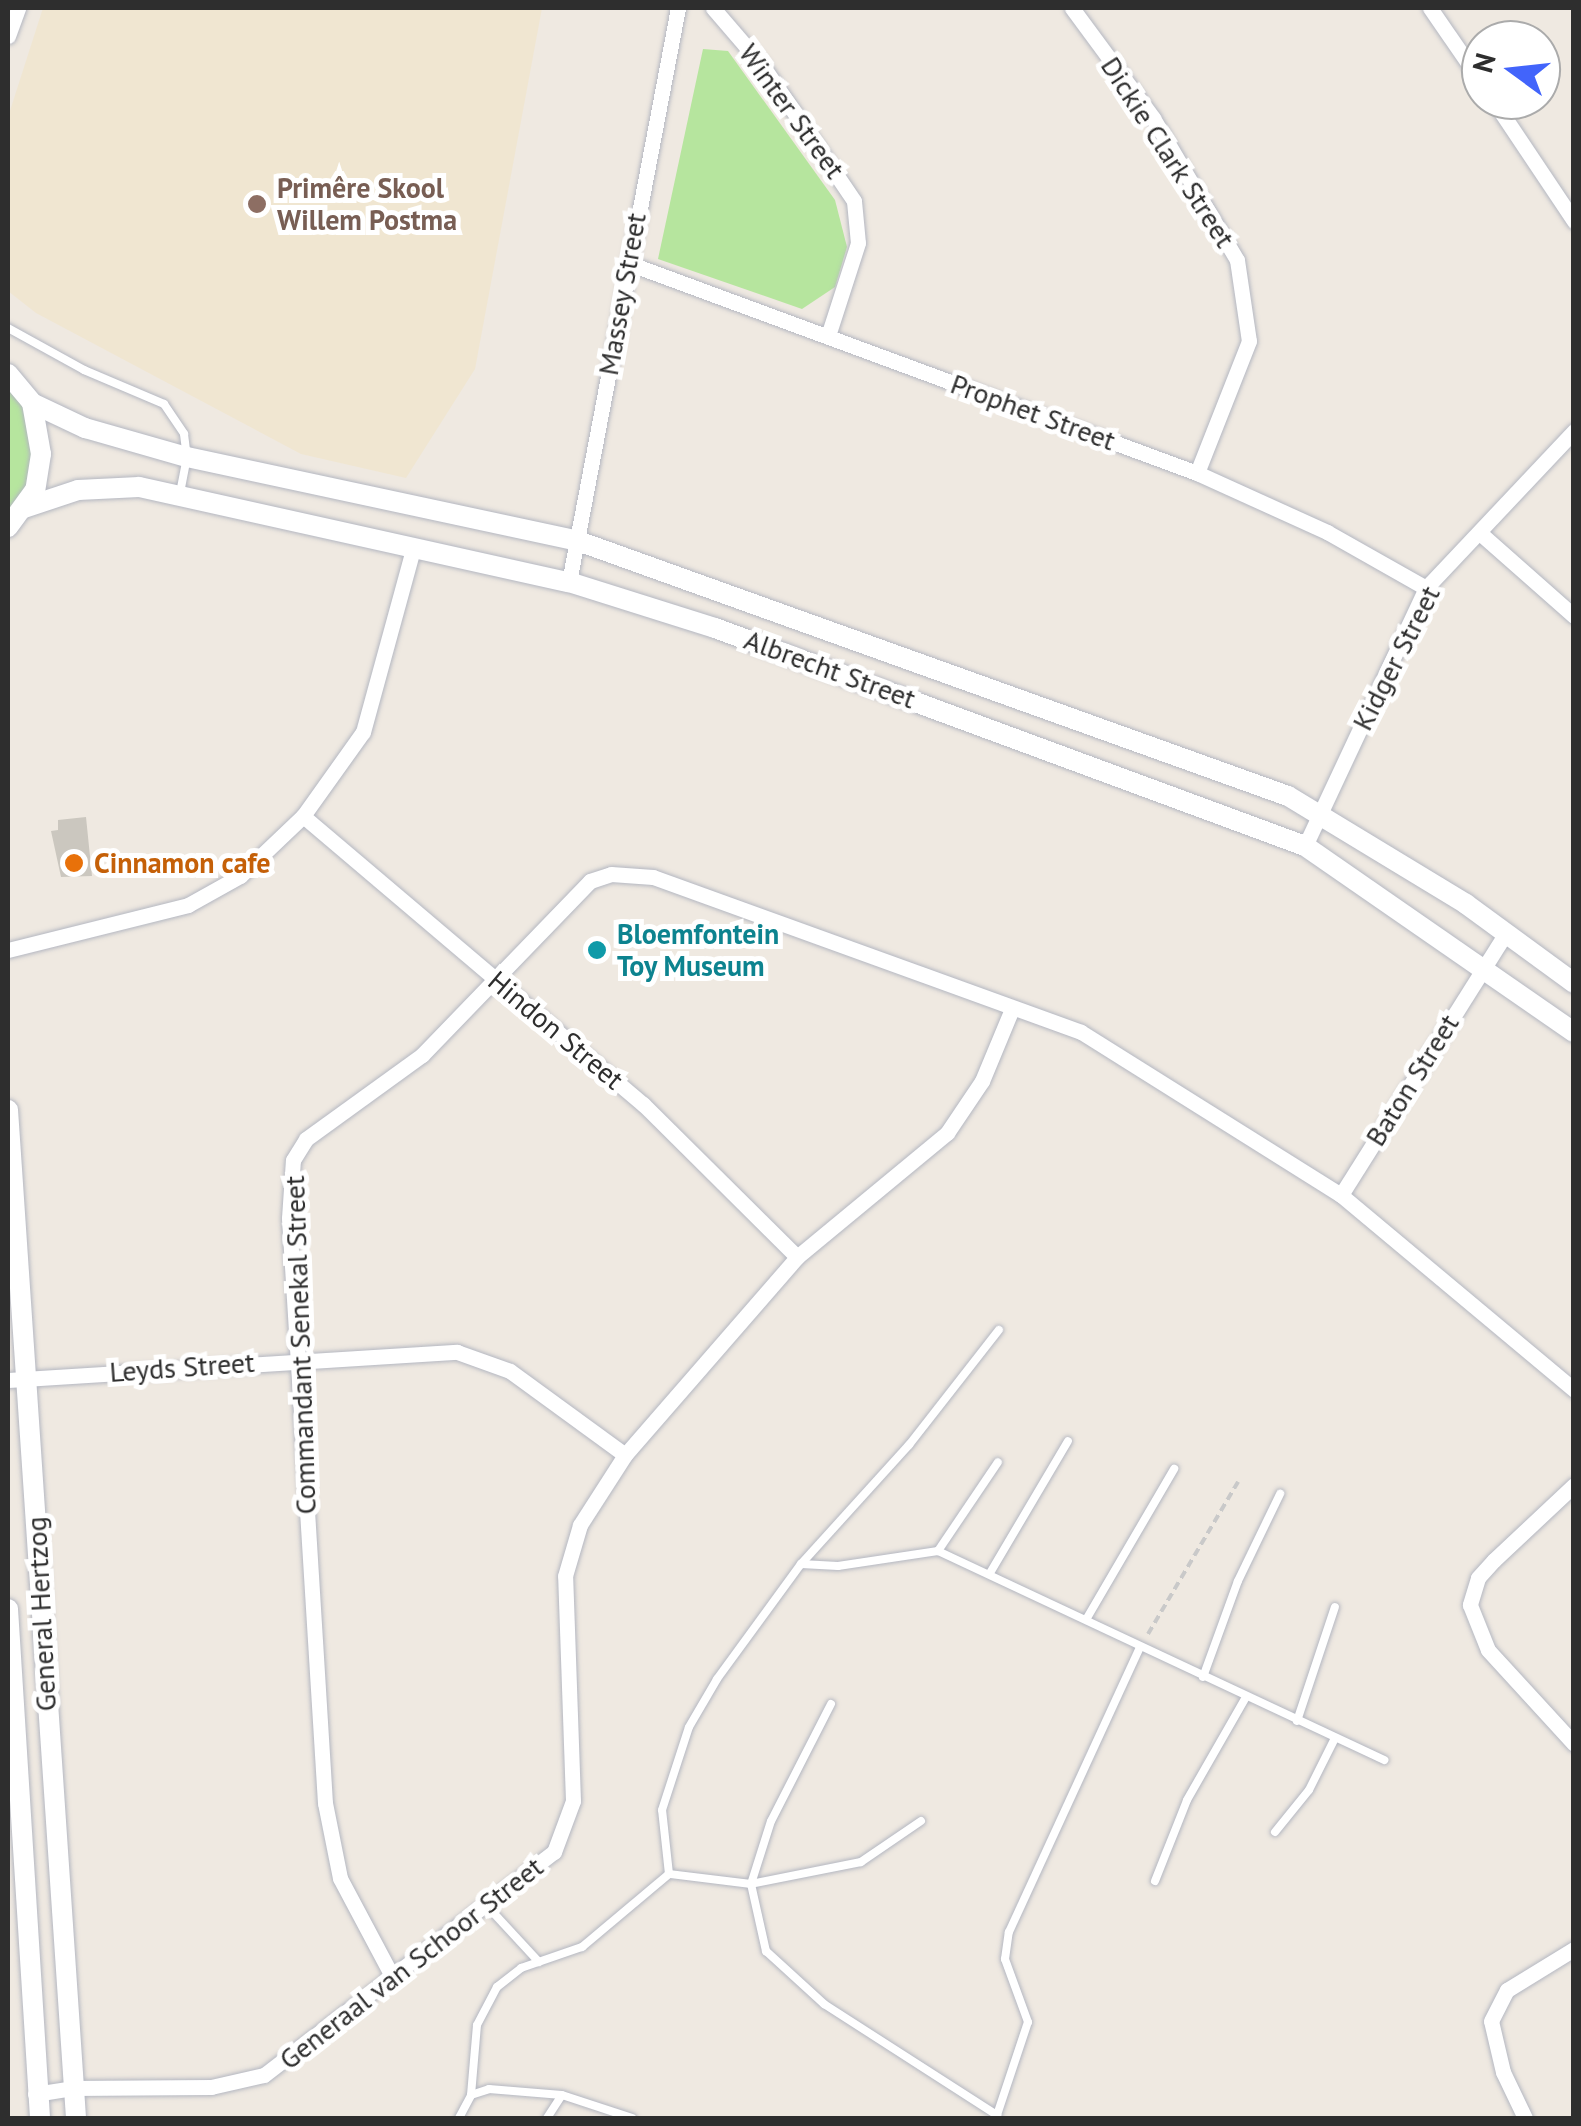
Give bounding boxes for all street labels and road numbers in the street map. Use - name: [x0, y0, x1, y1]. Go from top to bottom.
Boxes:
- street label: Winter Street: [732, 37, 852, 185]
- street label: Dickie Clark Street: [1094, 50, 1242, 254]
- street label: Massey Street: [591, 210, 653, 378]
- street label: Prophet Street: [946, 367, 1120, 457]
- street label: Kidger Street: [1345, 580, 1447, 736]
- street label: Albrecht Street: [740, 623, 920, 715]
- street label: Hindon Street: [482, 964, 630, 1096]
- street label: Baton Street: [1358, 1008, 1466, 1152]
- street label: Commandant Senekal Street: [277, 1175, 323, 1515]
- street label: Leyds Street: [108, 1345, 256, 1389]
- street label: General Hertzog: [19, 1516, 63, 1712]
- street label: Generaal van Schoor Street: [272, 1850, 550, 2076]

